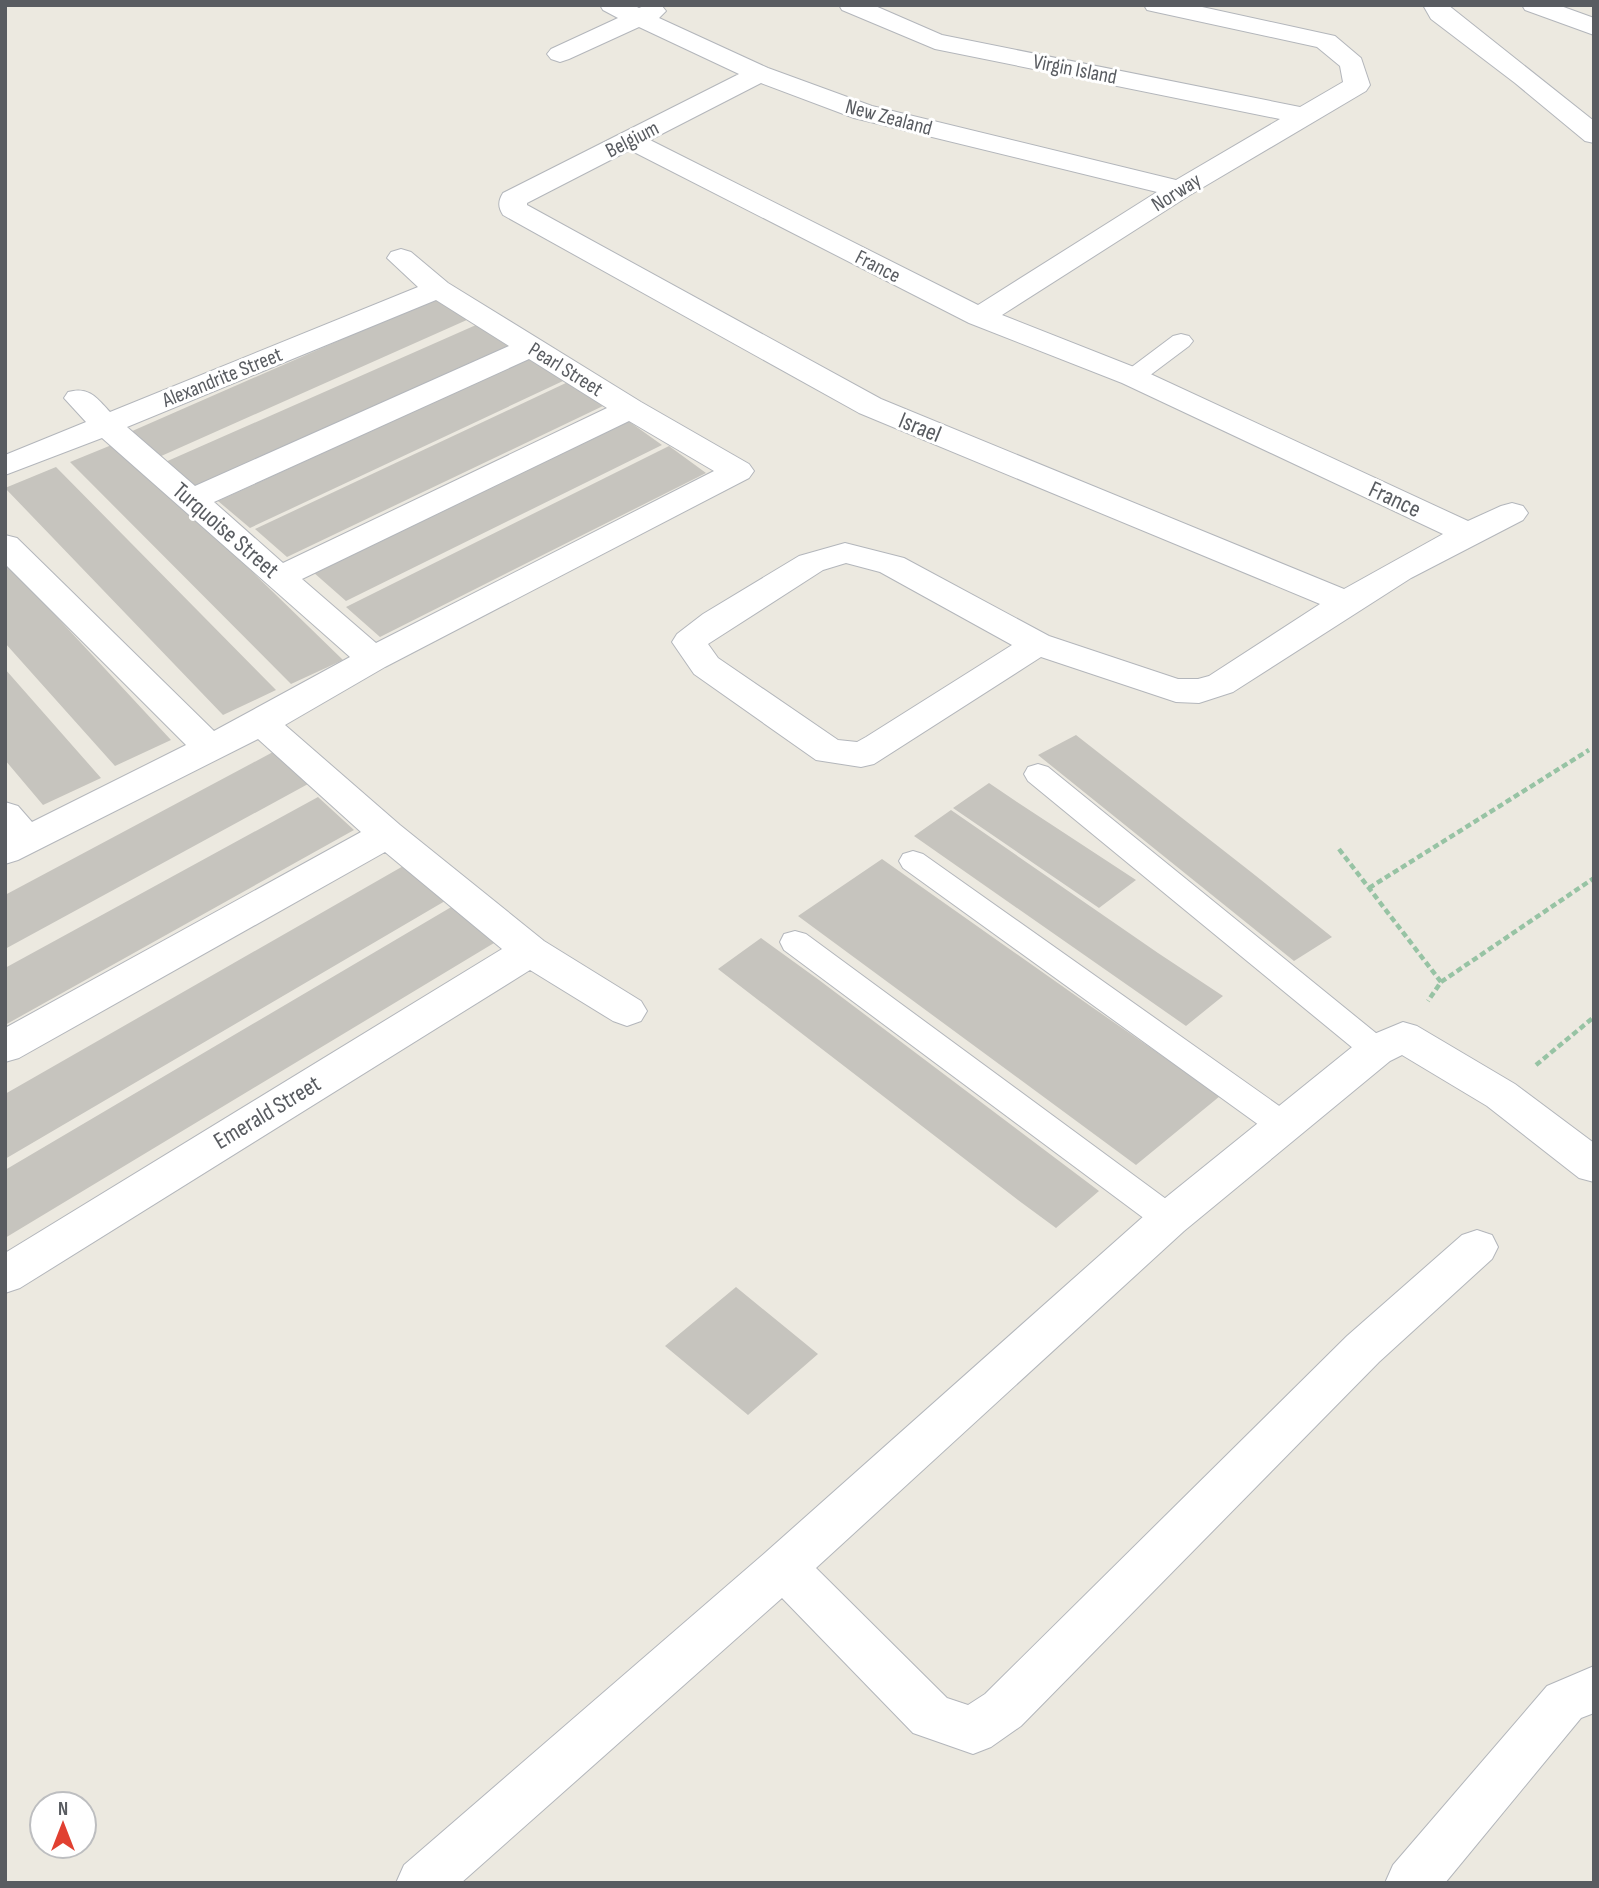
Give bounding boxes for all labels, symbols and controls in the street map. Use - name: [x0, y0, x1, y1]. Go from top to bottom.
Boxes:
- street label: Virgin Island: [1031, 49, 1119, 90]
- street label: New Zealand: [843, 94, 935, 141]
- street label: Belgium: [601, 116, 663, 163]
- street label: Norway: [1147, 168, 1206, 217]
- street label: France: [851, 245, 905, 288]
- street label: Pearl Street: [524, 337, 608, 402]
- street label: Alexandrite Street: [158, 342, 286, 413]
- street label: Israel: [894, 406, 945, 449]
- street label: France: [1364, 475, 1426, 524]
- street label: Turquoise Street: [166, 476, 285, 585]
- street label: Emerald Street: [209, 1069, 326, 1156]
- north arrow: [28, 1790, 98, 1860]
- text: N: [58, 1798, 68, 1821]

